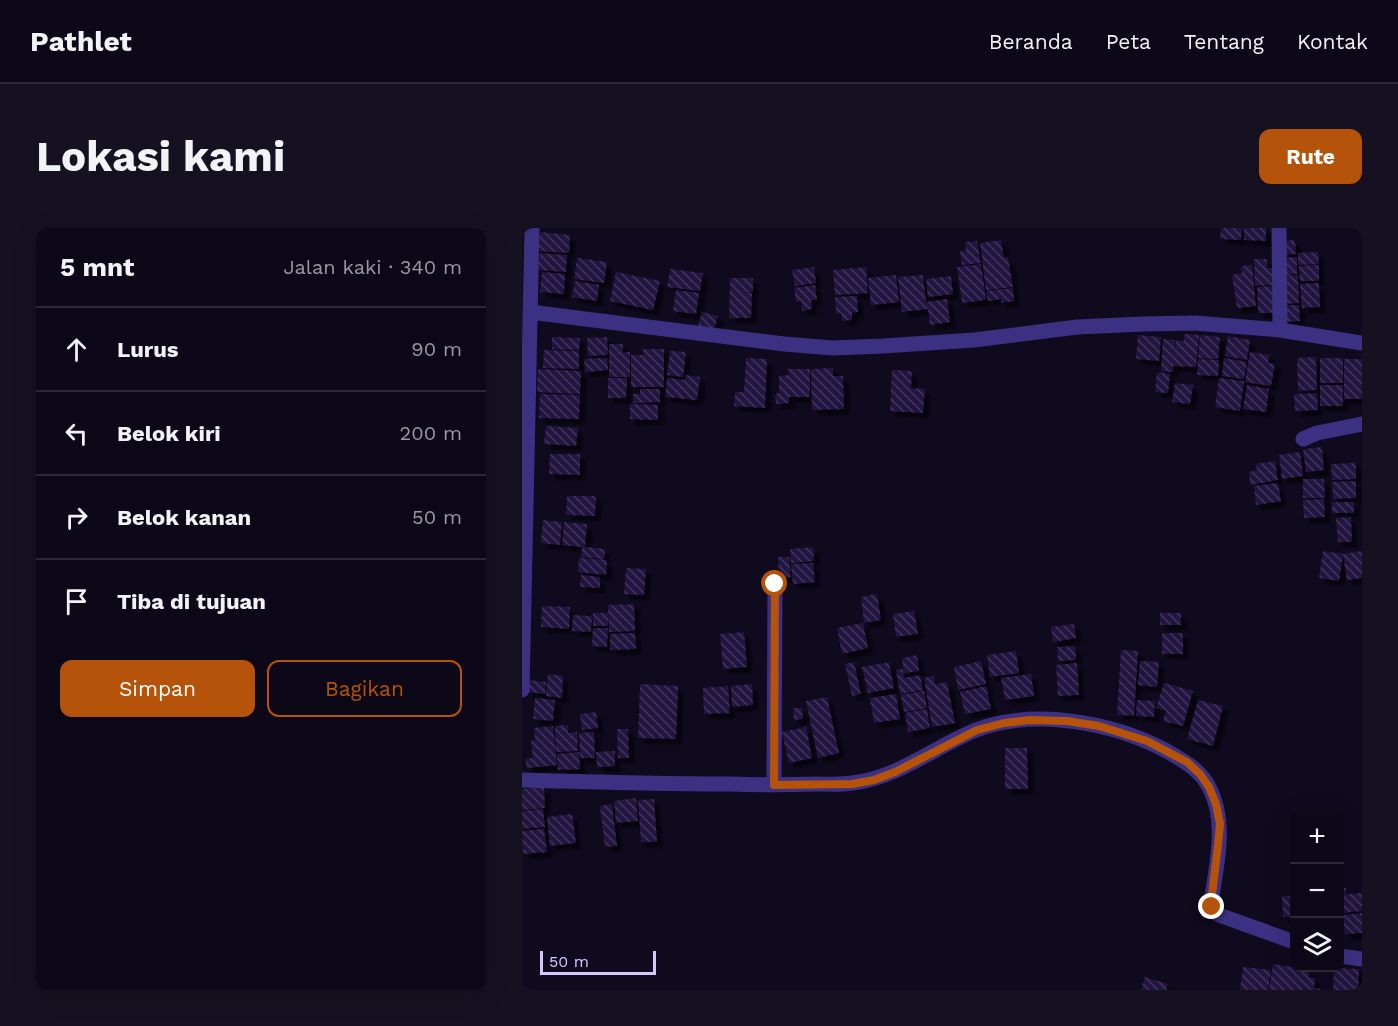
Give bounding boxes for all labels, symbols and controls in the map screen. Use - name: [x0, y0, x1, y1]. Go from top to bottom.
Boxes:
- text: Pathlet: [30, 25, 132, 58]
- text: Beranda: [989, 29, 1073, 54]
- text: Peta: [1106, 29, 1151, 54]
- text: Tentang: [1184, 29, 1264, 54]
- text: Kontak: [1297, 29, 1368, 54]
- button: Rute: [1259, 129, 1362, 184]
- text: Lokasi kami: [36, 132, 285, 181]
- text: 5 mnt: [60, 252, 134, 282]
- text: Jalan kaki · 340 m: [284, 255, 462, 279]
- icon: ahead: [60, 333, 93, 366]
- text: Lurus: [117, 337, 179, 362]
- text: 90 m: [411, 337, 462, 361]
- icon: left: [60, 417, 93, 450]
- text: Belok kiri: [117, 421, 221, 446]
- text: 200 m: [400, 421, 462, 445]
- icon: right: [60, 501, 93, 534]
- text: Belok kanan: [117, 505, 251, 530]
- text: 50 m: [412, 505, 462, 529]
- route start: [761, 570, 787, 596]
- icon: arrive: [60, 585, 93, 618]
- text: Tiba di tujuan: [117, 589, 266, 614]
- button: Simpan: [60, 660, 255, 717]
- button: Bagikan: [267, 660, 462, 717]
- map controls: [1290, 810, 1344, 972]
- button: +: [1290, 810, 1344, 864]
- button: −: [1290, 864, 1344, 918]
- route end: [1198, 893, 1224, 919]
- button: layers: [1290, 918, 1344, 972]
- scale bar: [540, 948, 656, 976]
- text: 50 m: [549, 952, 589, 971]

